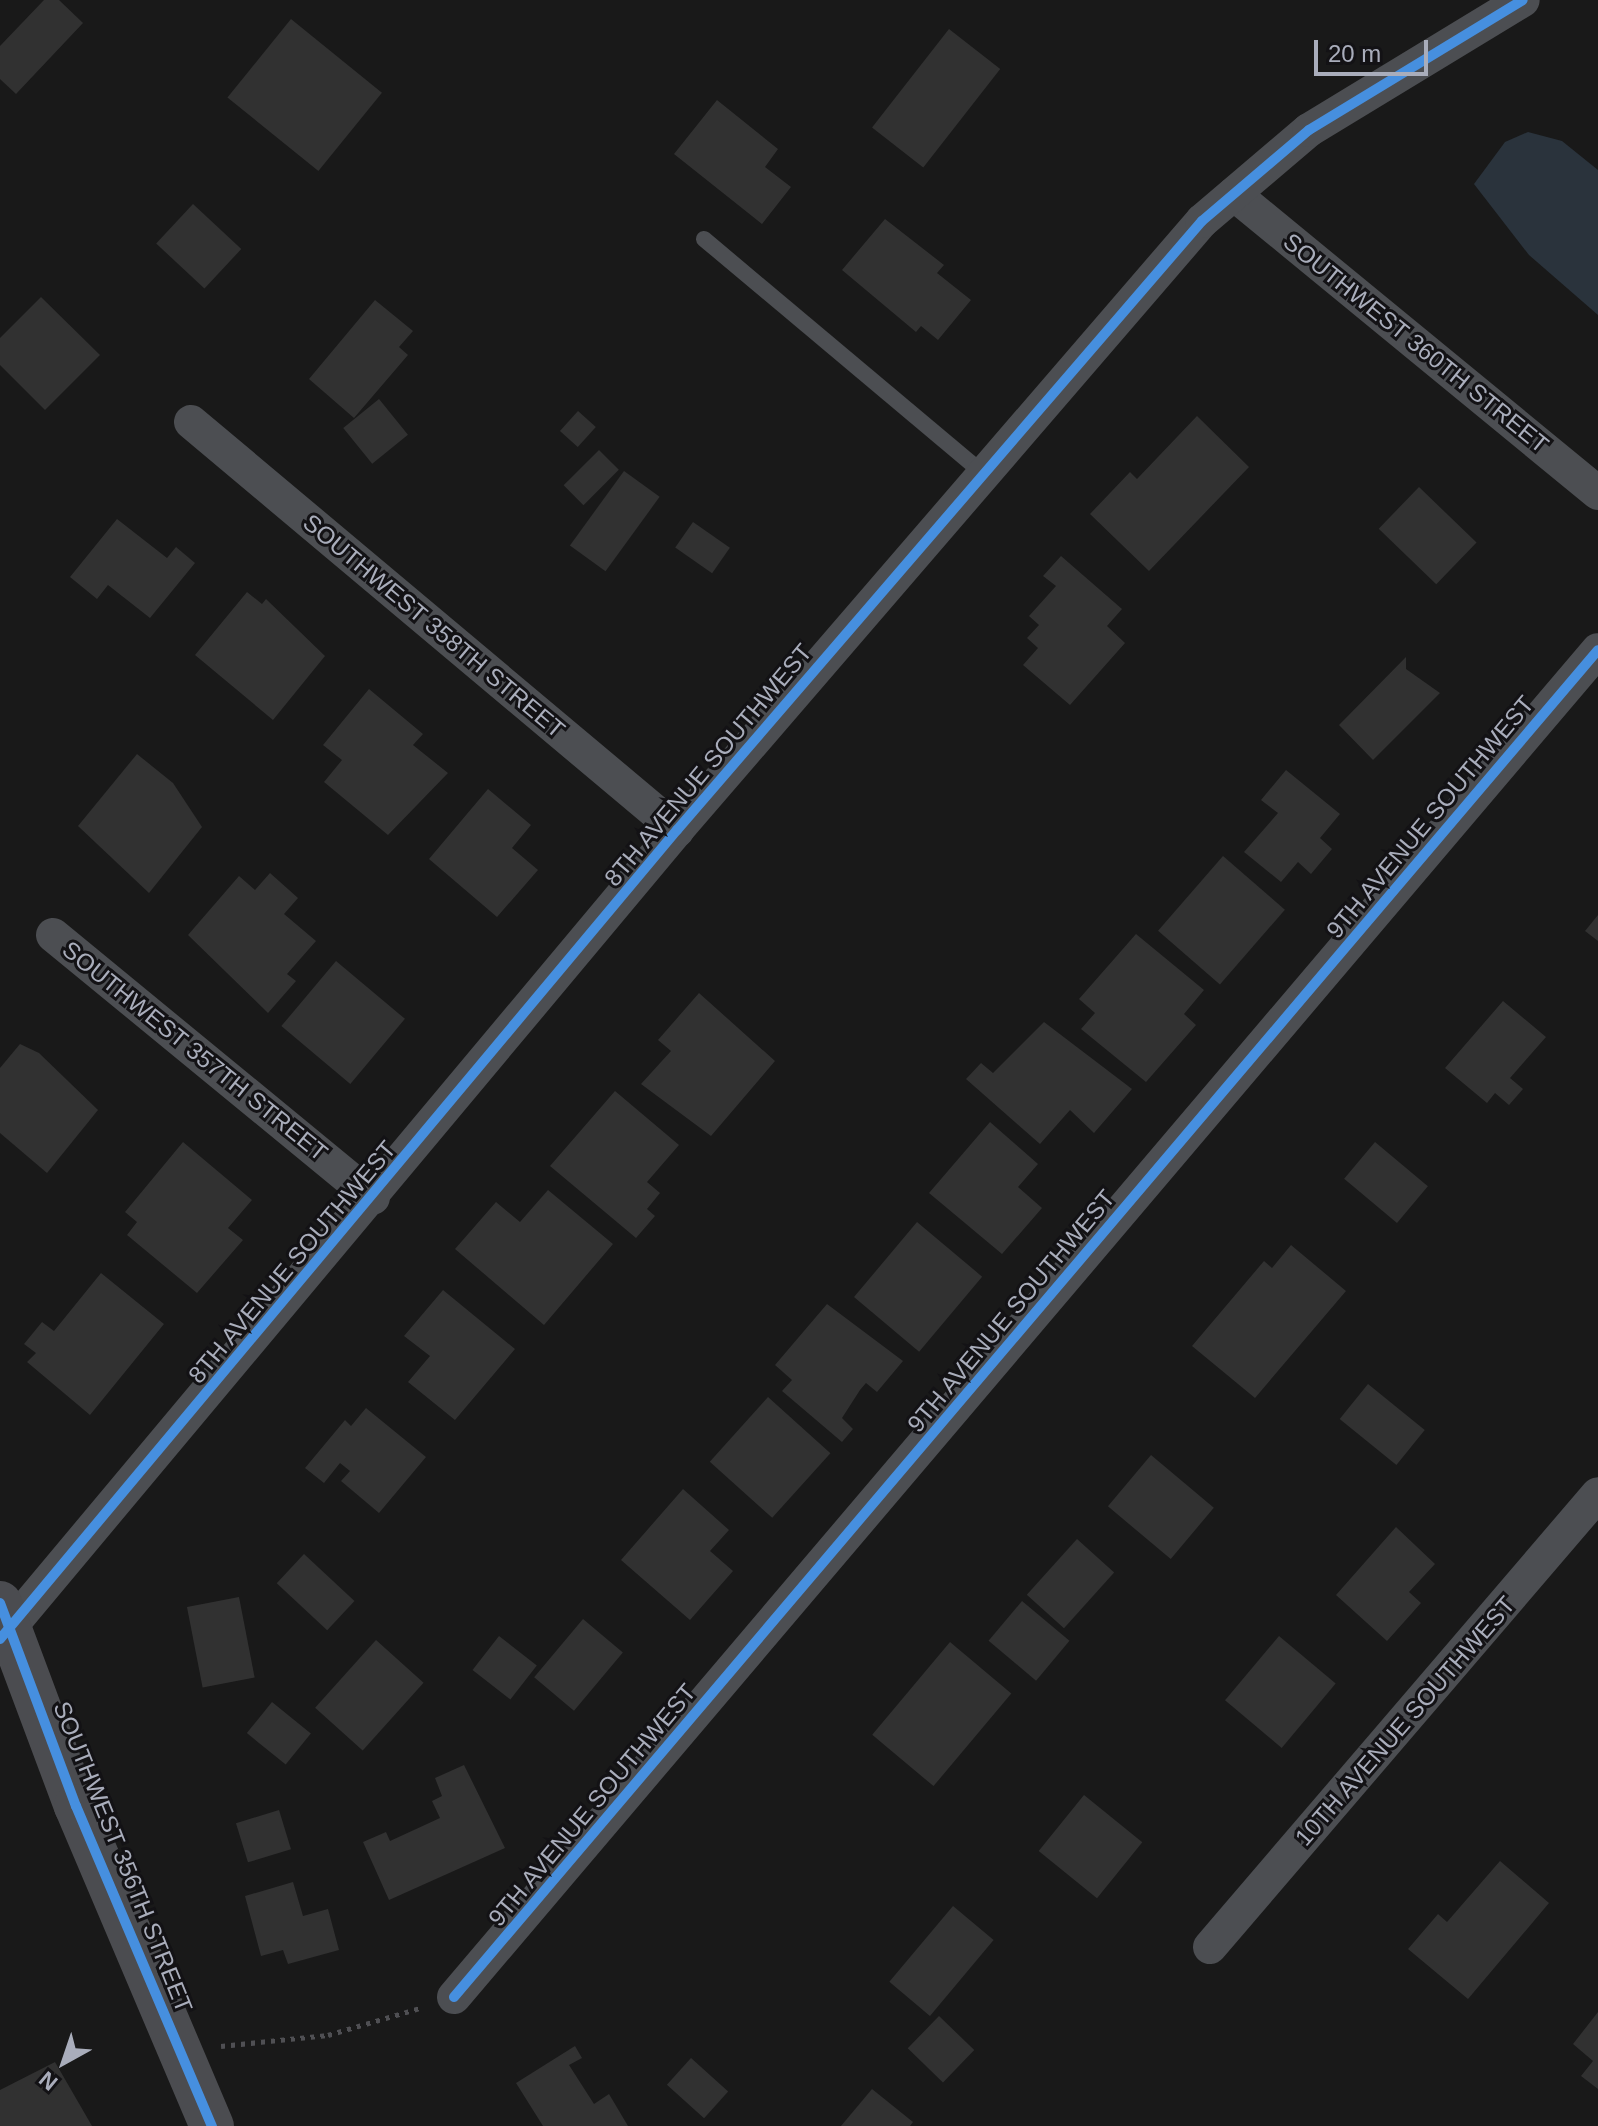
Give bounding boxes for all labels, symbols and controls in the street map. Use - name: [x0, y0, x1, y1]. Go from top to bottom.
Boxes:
- scale bar: [1318, 24, 1432, 74]
- text: 20 m: [1328, 40, 1381, 67]
- street label: SOUTHWEST 360TH STREET: [1277, 227, 1555, 459]
- street label: SOUTHWEST 358TH STREET: [297, 508, 571, 744]
- street label: 8TH AVENUE SOUTHWEST: [598, 637, 818, 893]
- street label: 9TH AVENUE SOUTHWEST: [1320, 689, 1540, 945]
- street label: SOUTHWEST 357TH STREET: [56, 935, 334, 1167]
- street label: 8TH AVENUE SOUTHWEST: [182, 1134, 402, 1390]
- street label: 9TH AVENUE SOUTHWEST: [901, 1183, 1121, 1439]
- street label: 10TH AVENUE SOUTHWEST: [1288, 1590, 1522, 1852]
- street label: 9TH AVENUE SOUTHWEST: [482, 1677, 702, 1933]
- street label: SOUTHWEST 356TH STREET: [47, 1697, 199, 2017]
- north arrow: [24, 2022, 104, 2102]
- text: N: [34, 2066, 62, 2095]

